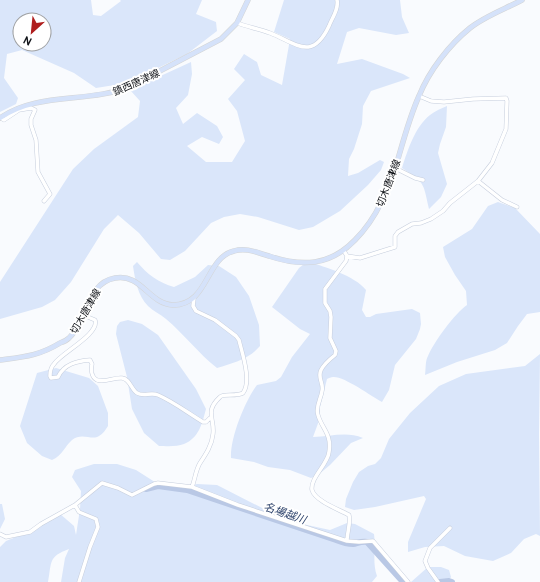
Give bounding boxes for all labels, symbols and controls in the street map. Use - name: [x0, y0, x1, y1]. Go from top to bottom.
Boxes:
- north arrow: [12, 12, 52, 52]
- text: N: [21, 32, 35, 48]
- street label: 鎮西唐津線: [111, 67, 162, 99]
- street label: 切木唐津線: [374, 158, 404, 209]
- street label: 切木唐津線: [68, 287, 104, 337]
- water label: 名場越川: [262, 500, 309, 528]

